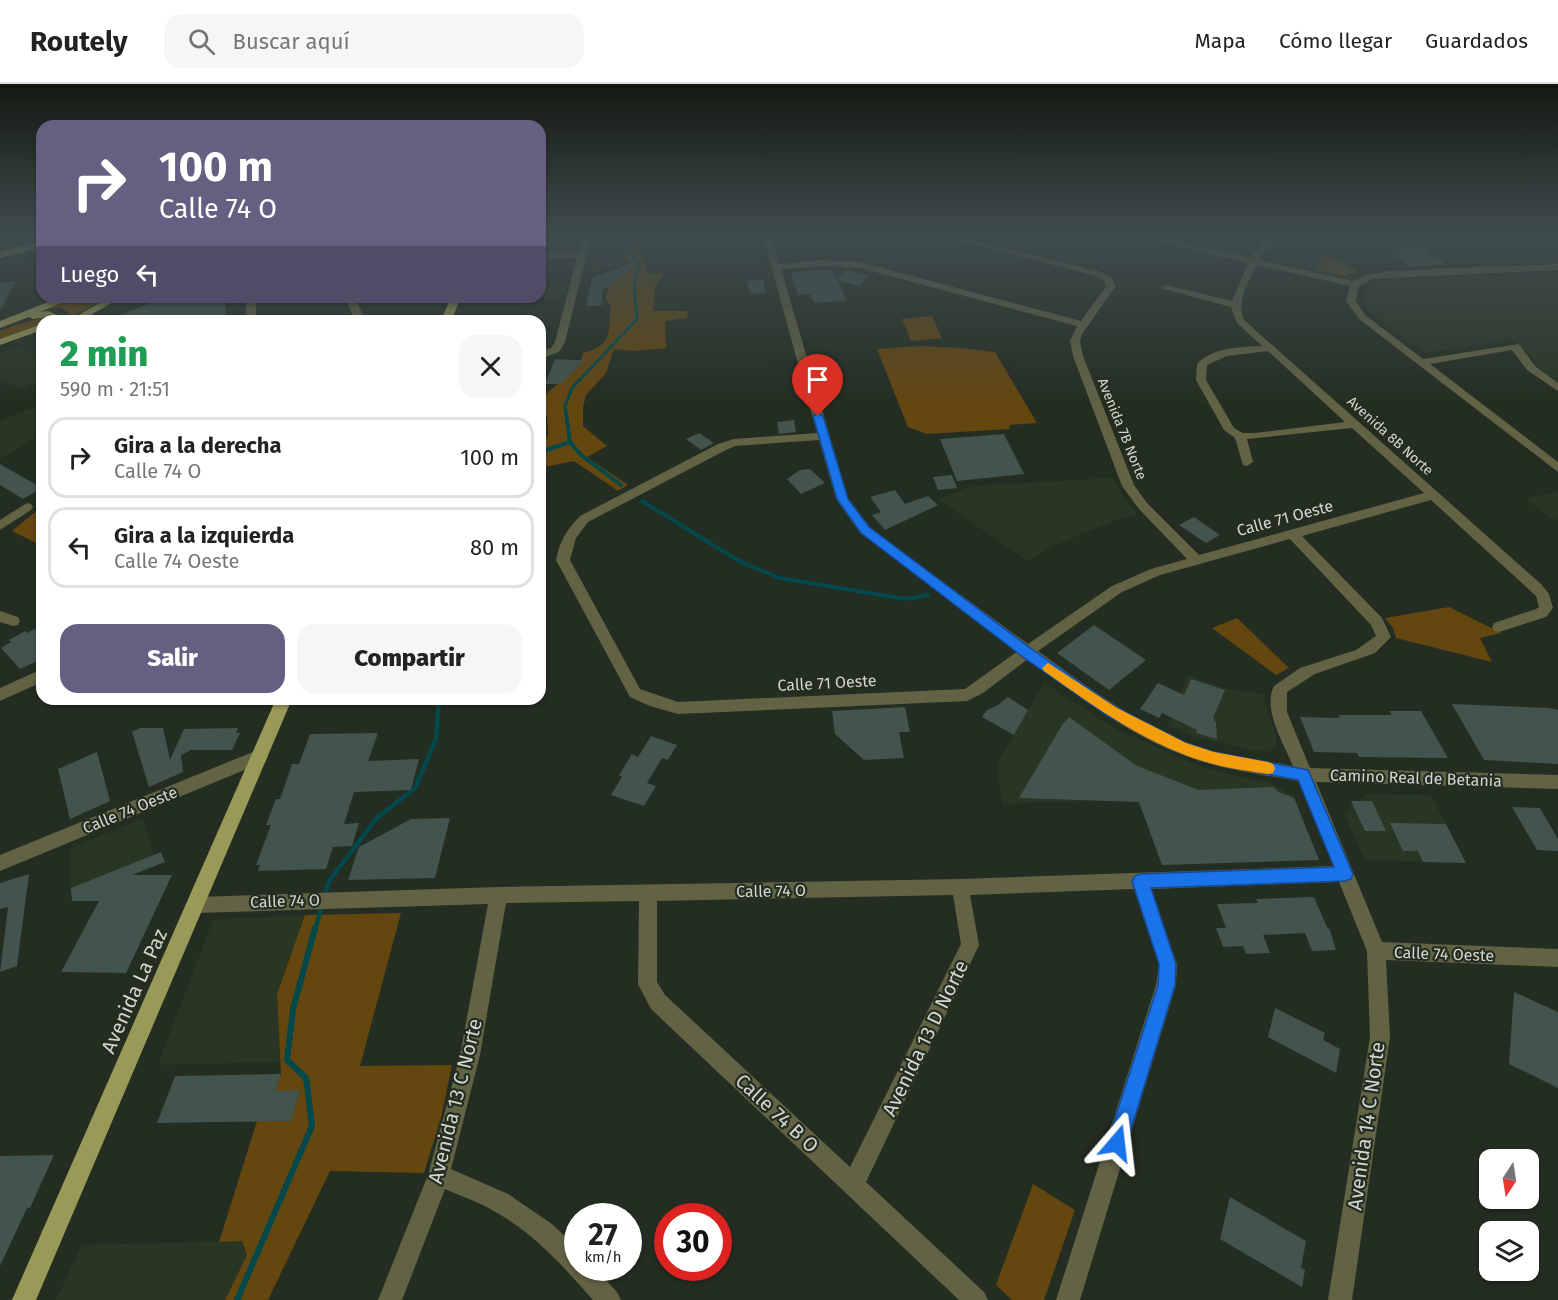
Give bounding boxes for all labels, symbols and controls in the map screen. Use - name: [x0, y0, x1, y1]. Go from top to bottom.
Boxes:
- search box: [164, 14, 584, 68]
- text: Routely: [30, 25, 128, 58]
- icon: search: [185, 25, 218, 58]
- text: Buscar aquí: [233, 28, 350, 55]
- text: Mapa: [1194, 28, 1246, 54]
- text: Cómo llegar: [1279, 28, 1392, 54]
- text: Guardados: [1425, 28, 1528, 54]
- text: 100 m: [159, 142, 273, 192]
- icon: right: [60, 144, 138, 222]
- text: Calle 74 O: [159, 193, 277, 225]
- icon: left: [131, 258, 164, 291]
- text: Luego: [60, 261, 119, 288]
- text: 2 min: [60, 332, 148, 376]
- button: close: [459, 335, 522, 398]
- pin: [792, 354, 843, 416]
- icon: arrive: [801, 363, 834, 396]
- street label: Avenida 7B Norte: [1094, 376, 1150, 482]
- text: 590 m · 21:51: [60, 377, 170, 401]
- street label: Avenida 8B Norte: [1343, 393, 1437, 479]
- text: Gira a la derecha: [114, 432, 282, 459]
- icon: right: [63, 441, 96, 474]
- text: 100 m: [460, 444, 519, 471]
- text: Calle 74 O: [114, 459, 201, 483]
- street label: Calle 71 Oeste: [1235, 496, 1335, 540]
- text: Gira a la izquierda: [114, 522, 294, 549]
- icon: left: [63, 531, 96, 564]
- text: 80 m: [470, 534, 519, 561]
- text: Calle 74 Oeste: [114, 549, 239, 573]
- button: Salir: [60, 624, 285, 693]
- button: Compartir: [297, 624, 522, 693]
- street label: Calle 71 Oeste: [777, 671, 877, 695]
- street label: Camino Real de Betania: [1330, 766, 1502, 790]
- street label: Calle 74 Oeste: [80, 782, 180, 838]
- street label: Calle 74 O: [736, 881, 806, 901]
- street label: Calle 74 O: [250, 890, 320, 912]
- street label: Avenida La Paz: [96, 925, 172, 1057]
- street label: Calle 74 Oeste: [1394, 943, 1494, 965]
- street label: Avenida 13 D Norte: [877, 956, 973, 1120]
- street label: Avenida 13 C Norte: [423, 1016, 487, 1186]
- street label: Avenida 14 C Norte: [1342, 1040, 1390, 1212]
- street label: Calle 74 B O: [730, 1068, 824, 1158]
- position arrow: [1085, 1111, 1149, 1175]
- north arrow: [1479, 1149, 1539, 1209]
- map controls: [1479, 1149, 1539, 1281]
- speed limit sign: 30: [654, 1203, 732, 1281]
- text: 27: [588, 1217, 618, 1253]
- button: layers: [1479, 1221, 1539, 1281]
- text: km/h: [584, 1248, 622, 1266]

